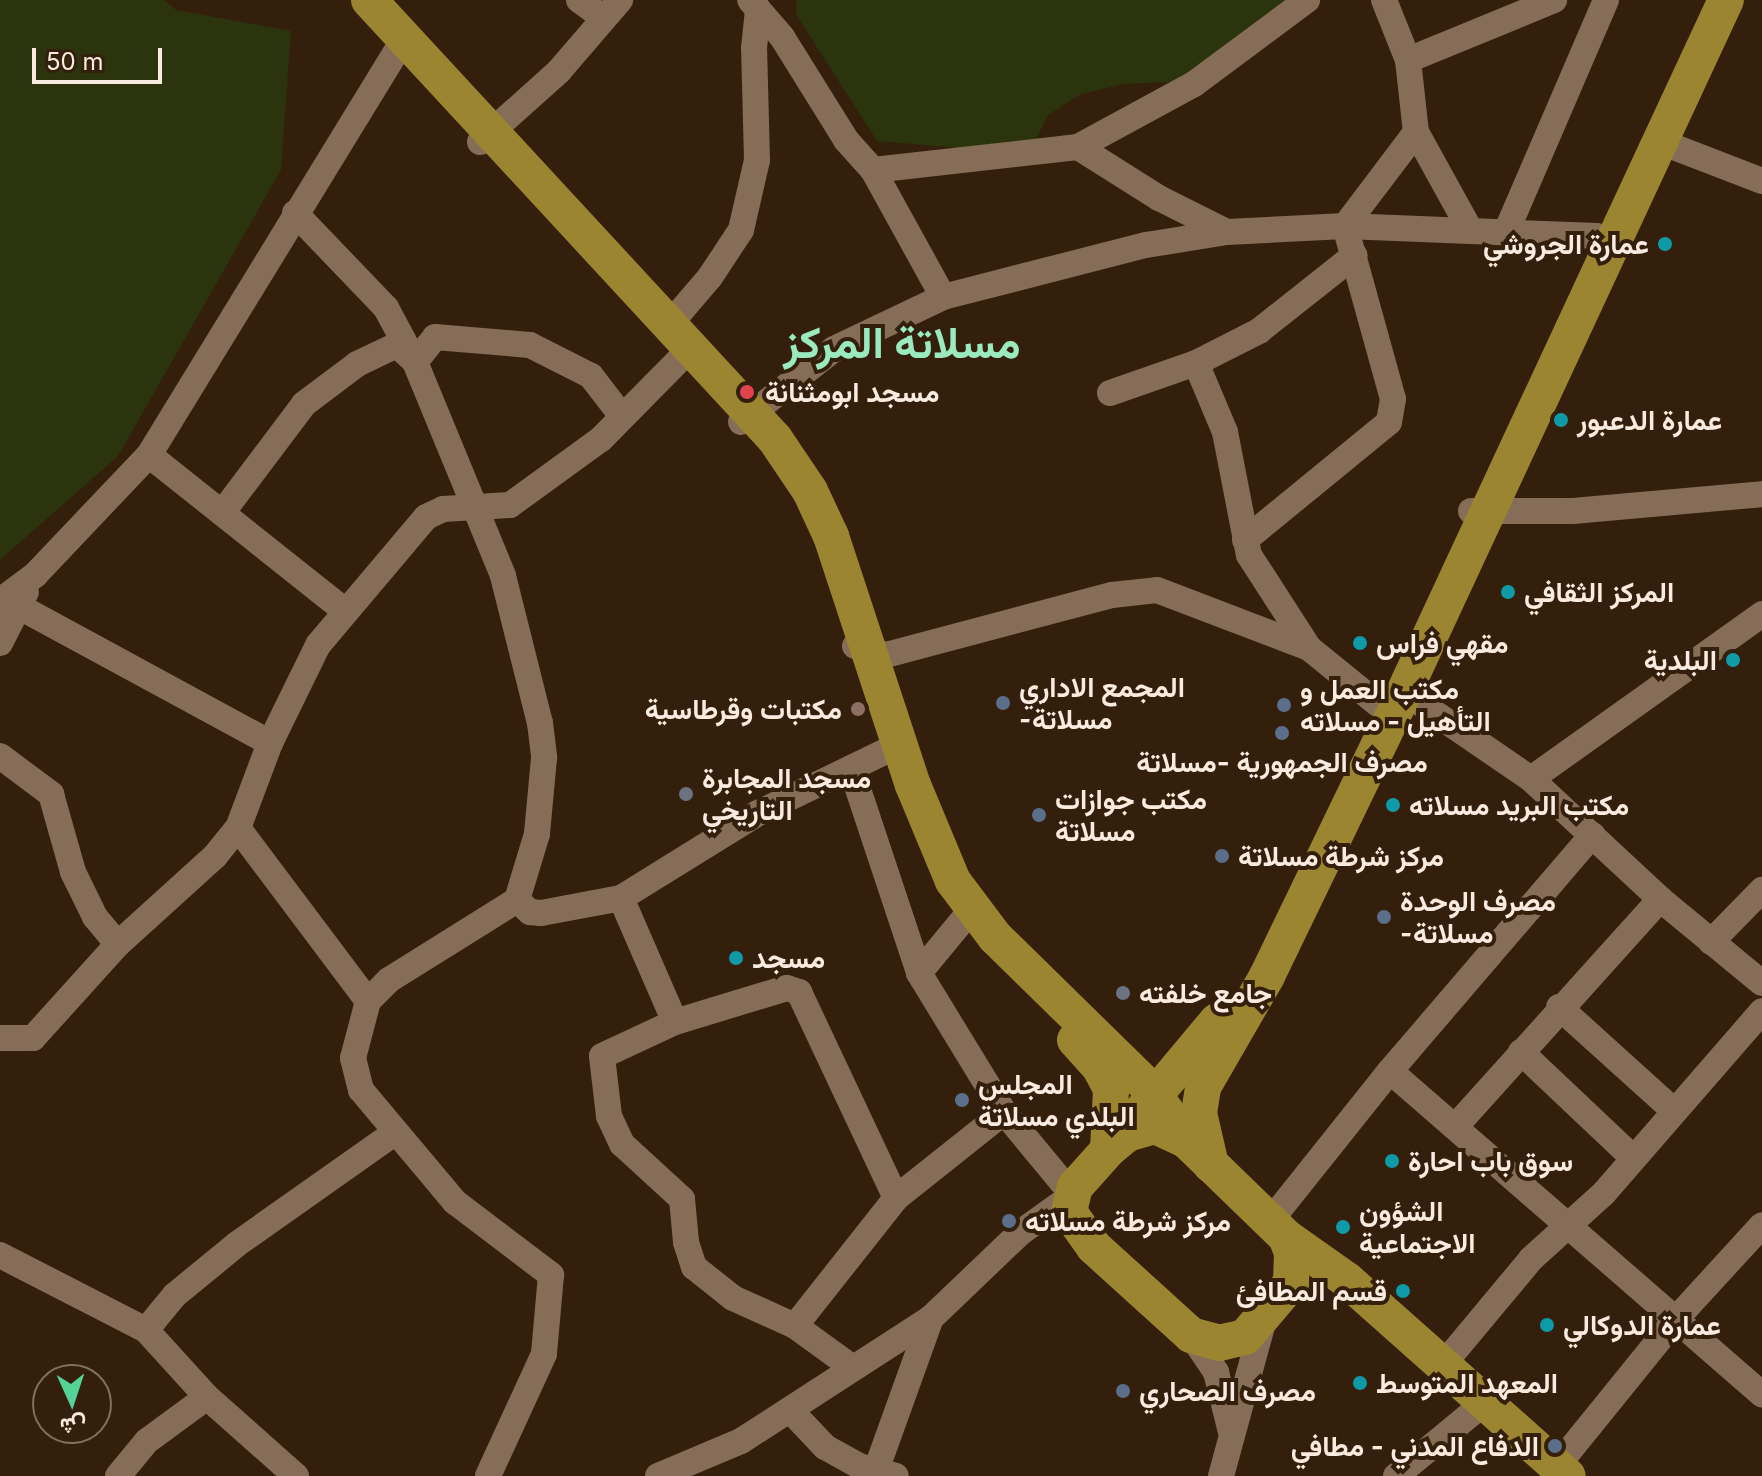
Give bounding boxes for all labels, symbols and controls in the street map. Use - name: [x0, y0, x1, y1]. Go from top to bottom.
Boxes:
- scale bar: [36, 32, 166, 82]
- text: 50 m: [46, 47, 104, 76]
- place label: عمارة الجروشي: [1483, 227, 1649, 261]
- marker: عمارة الجروشي: [1656, 235, 1674, 253]
- district label: مسلاتة المركز: [783, 316, 1021, 368]
- place label: مسجد ابومثنانة: [765, 375, 939, 409]
- marker: مسجد ابومثنانة: [736, 381, 758, 403]
- place label: عمارة الدعبور: [1577, 403, 1722, 437]
- marker: عمارة الدعبور: [1552, 411, 1570, 429]
- place label: المركز الثقافي: [1524, 575, 1674, 609]
- marker: المركز الثقافي: [1499, 583, 1517, 601]
- place label: مقهي فراس: [1376, 626, 1508, 660]
- marker: مقهي فراس: [1351, 634, 1369, 652]
- place label: البلدية: [1644, 643, 1717, 677]
- marker: البلدية: [1724, 651, 1742, 669]
- place label: المجمع الاداري -مسلاتة: [1019, 670, 1185, 736]
- place label: مكتب العمل و التأهيل - مسلاته: [1300, 672, 1491, 738]
- place label: مكتبات وقرطاسية: [645, 692, 842, 726]
- marker: المجمع الاداري -مسلاتة: [994, 694, 1012, 712]
- marker: مكتب العمل و التأهيل - مسلاته: [1275, 696, 1293, 714]
- marker: مكتبات وقرطاسية: [849, 700, 867, 718]
- marker: مصرف الجمهورية -مسلاتة: [1273, 724, 1291, 742]
- place label: مصرف الجمهورية -مسلاتة: [1136, 745, 1428, 779]
- place label: مسجد المجابرة التاريخي: [702, 761, 871, 827]
- place label: مكتب جوازات مسلاتة: [1055, 782, 1207, 848]
- marker: مسجد المجابرة التاريخي: [677, 785, 695, 803]
- place label: مكتب البريد مسلاته: [1409, 788, 1629, 822]
- marker: مكتب البريد مسلاته: [1384, 796, 1402, 814]
- marker: مكتب جوازات مسلاتة: [1030, 806, 1048, 824]
- place label: مركز شرطة مسلاتة: [1238, 839, 1444, 873]
- marker: مركز شرطة مسلاتة: [1213, 847, 1231, 865]
- place label: مصرف الوحدة -مسلاتة: [1400, 884, 1556, 950]
- marker: مصرف الوحدة -مسلاتة: [1375, 908, 1393, 926]
- place label: مسجد: [752, 941, 825, 975]
- marker: مسجد: [727, 949, 745, 967]
- place label: جامع خلفته: [1139, 976, 1272, 1010]
- marker: جامع خلفته: [1114, 984, 1132, 1002]
- place label: المجلس البلدي مسلاتة: [978, 1067, 1135, 1133]
- marker: المجلس البلدي مسلاتة: [953, 1091, 971, 1109]
- place label: سوق باب احارة: [1408, 1144, 1573, 1178]
- marker: سوق باب احارة: [1383, 1152, 1401, 1170]
- place label: الشؤون الاجتماعية: [1359, 1194, 1476, 1260]
- place label: مركز شرطة مسلاته: [1025, 1204, 1231, 1238]
- marker: مركز شرطة مسلاته: [1000, 1212, 1018, 1230]
- marker: الشؤون الاجتماعية: [1334, 1218, 1352, 1236]
- place label: قسم المطافئ: [1236, 1274, 1387, 1308]
- marker: قسم المطافئ: [1394, 1282, 1412, 1300]
- place label: عمارة الدوكالي: [1563, 1308, 1721, 1342]
- marker: عمارة الدوكالي: [1538, 1316, 1556, 1334]
- north arrow: [32, 1364, 112, 1444]
- place label: المعهد المتوسط: [1376, 1366, 1558, 1400]
- place label: مصرف الصحاري: [1139, 1374, 1316, 1408]
- marker: المعهد المتوسط: [1351, 1374, 1369, 1392]
- marker: مصرف الصحاري: [1114, 1382, 1132, 1400]
- text: ش: [59, 1412, 87, 1440]
- place label: الدفاع المدني - مطافي: [1291, 1429, 1539, 1463]
- marker: الدفاع المدني - مطافي: [1546, 1437, 1564, 1455]

